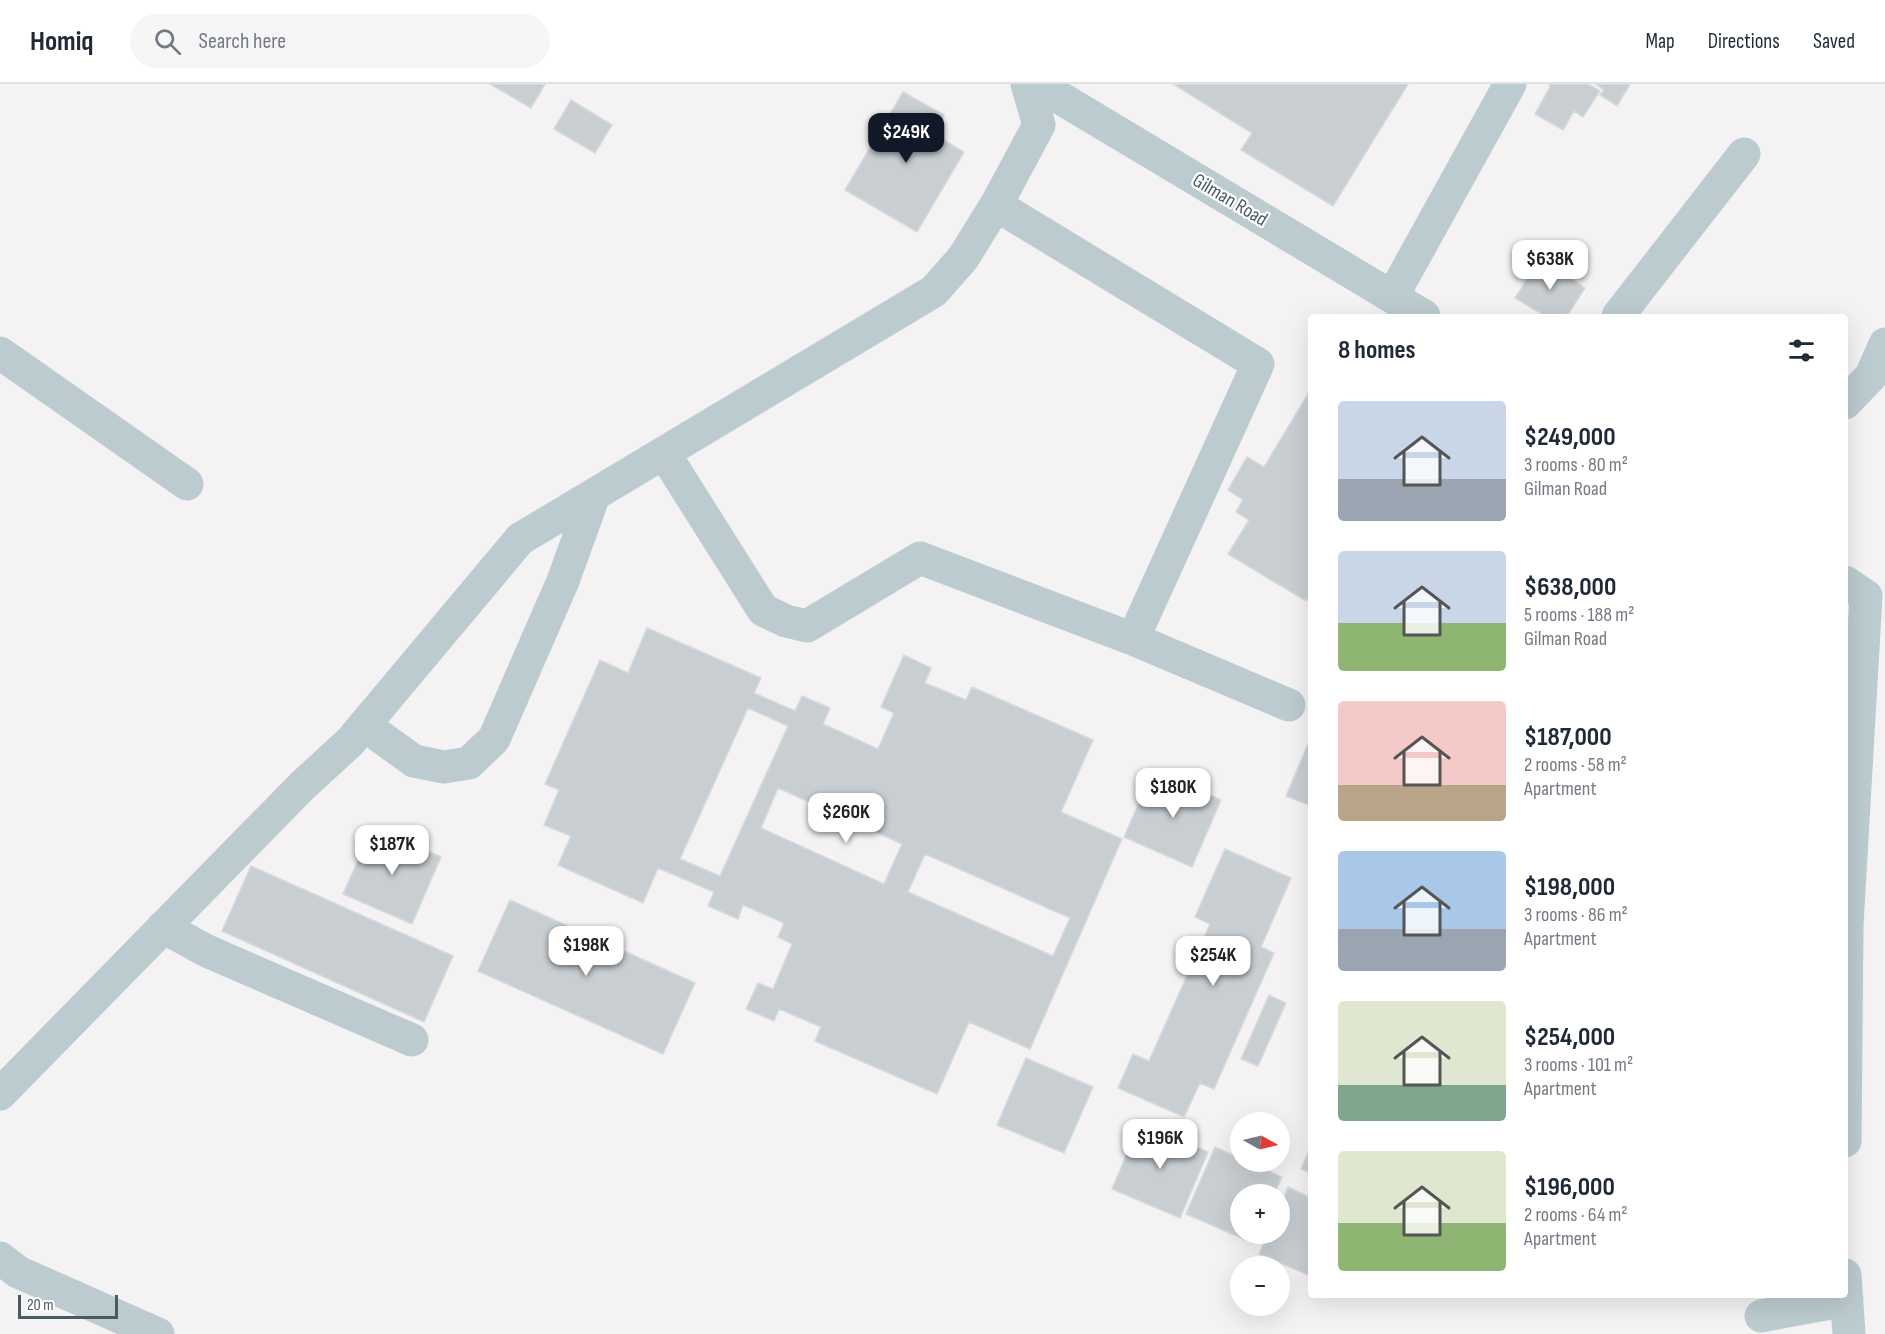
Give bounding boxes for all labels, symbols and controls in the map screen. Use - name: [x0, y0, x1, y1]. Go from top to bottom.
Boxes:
- search box: [130, 14, 550, 68]
- text: Homiq: [30, 25, 94, 58]
- icon: search: [151, 25, 184, 58]
- text: Search here: [199, 28, 286, 55]
- text: Map: [1645, 29, 1675, 54]
- text: Directions: [1708, 29, 1780, 54]
- text: Saved: [1813, 29, 1855, 54]
- pin: $249K: [864, 113, 948, 164]
- text: $249K: [882, 120, 930, 144]
- street label: Gilman Road: [1188, 168, 1272, 232]
- pin: $638K: [1508, 240, 1592, 291]
- text: $638K: [1526, 247, 1574, 271]
- icon: filters: [1785, 334, 1818, 367]
- text: 8 homes: [1338, 335, 1416, 366]
- text: $249,000: [1524, 422, 1616, 453]
- icon: home: [1386, 425, 1458, 497]
- text: 3 rooms · 80 m²: [1524, 453, 1628, 477]
- text: Gilman Road: [1524, 477, 1607, 501]
- text: $638,000: [1524, 572, 1616, 603]
- icon: home: [1386, 575, 1458, 647]
- text: 5 rooms · 188 m²: [1524, 603, 1634, 627]
- text: Gilman Road: [1524, 627, 1607, 651]
- text: $187,000: [1524, 722, 1612, 753]
- icon: home: [1386, 725, 1458, 797]
- text: 2 rooms · 58 m²: [1524, 753, 1627, 777]
- pin: $180K: [1131, 768, 1215, 819]
- text: $180K: [1150, 775, 1196, 799]
- text: Apartment: [1524, 777, 1597, 801]
- pin: $260K: [804, 793, 888, 844]
- text: $260K: [822, 800, 870, 824]
- pin: $187K: [350, 825, 434, 876]
- text: $187K: [369, 832, 415, 856]
- text: $198,000: [1524, 872, 1615, 903]
- icon: home: [1386, 875, 1458, 947]
- text: 3 rooms · 86 m²: [1524, 903, 1628, 927]
- pin: $198K: [544, 926, 628, 977]
- text: Apartment: [1524, 927, 1597, 951]
- text: $198K: [563, 933, 609, 957]
- pin: $254K: [1171, 936, 1255, 987]
- text: $254K: [1190, 943, 1236, 967]
- text: $254,000: [1524, 1022, 1615, 1053]
- icon: home: [1386, 1025, 1458, 1097]
- text: 3 rooms · 101 m²: [1524, 1053, 1633, 1077]
- text: Apartment: [1524, 1077, 1597, 1101]
- north arrow: [1230, 1112, 1290, 1172]
- map controls: [1230, 1112, 1290, 1316]
- pin: $196K: [1118, 1119, 1202, 1170]
- text: $196K: [1137, 1126, 1183, 1150]
- text: $196,000: [1524, 1172, 1615, 1203]
- icon: home: [1386, 1175, 1458, 1247]
- button: +: [1230, 1184, 1290, 1244]
- text: 2 rooms · 64 m²: [1524, 1203, 1628, 1227]
- text: Apartment: [1524, 1227, 1597, 1251]
- button: −: [1230, 1256, 1290, 1316]
- scale bar: [18, 1292, 118, 1320]
- text: 20 m: [27, 1296, 54, 1315]

